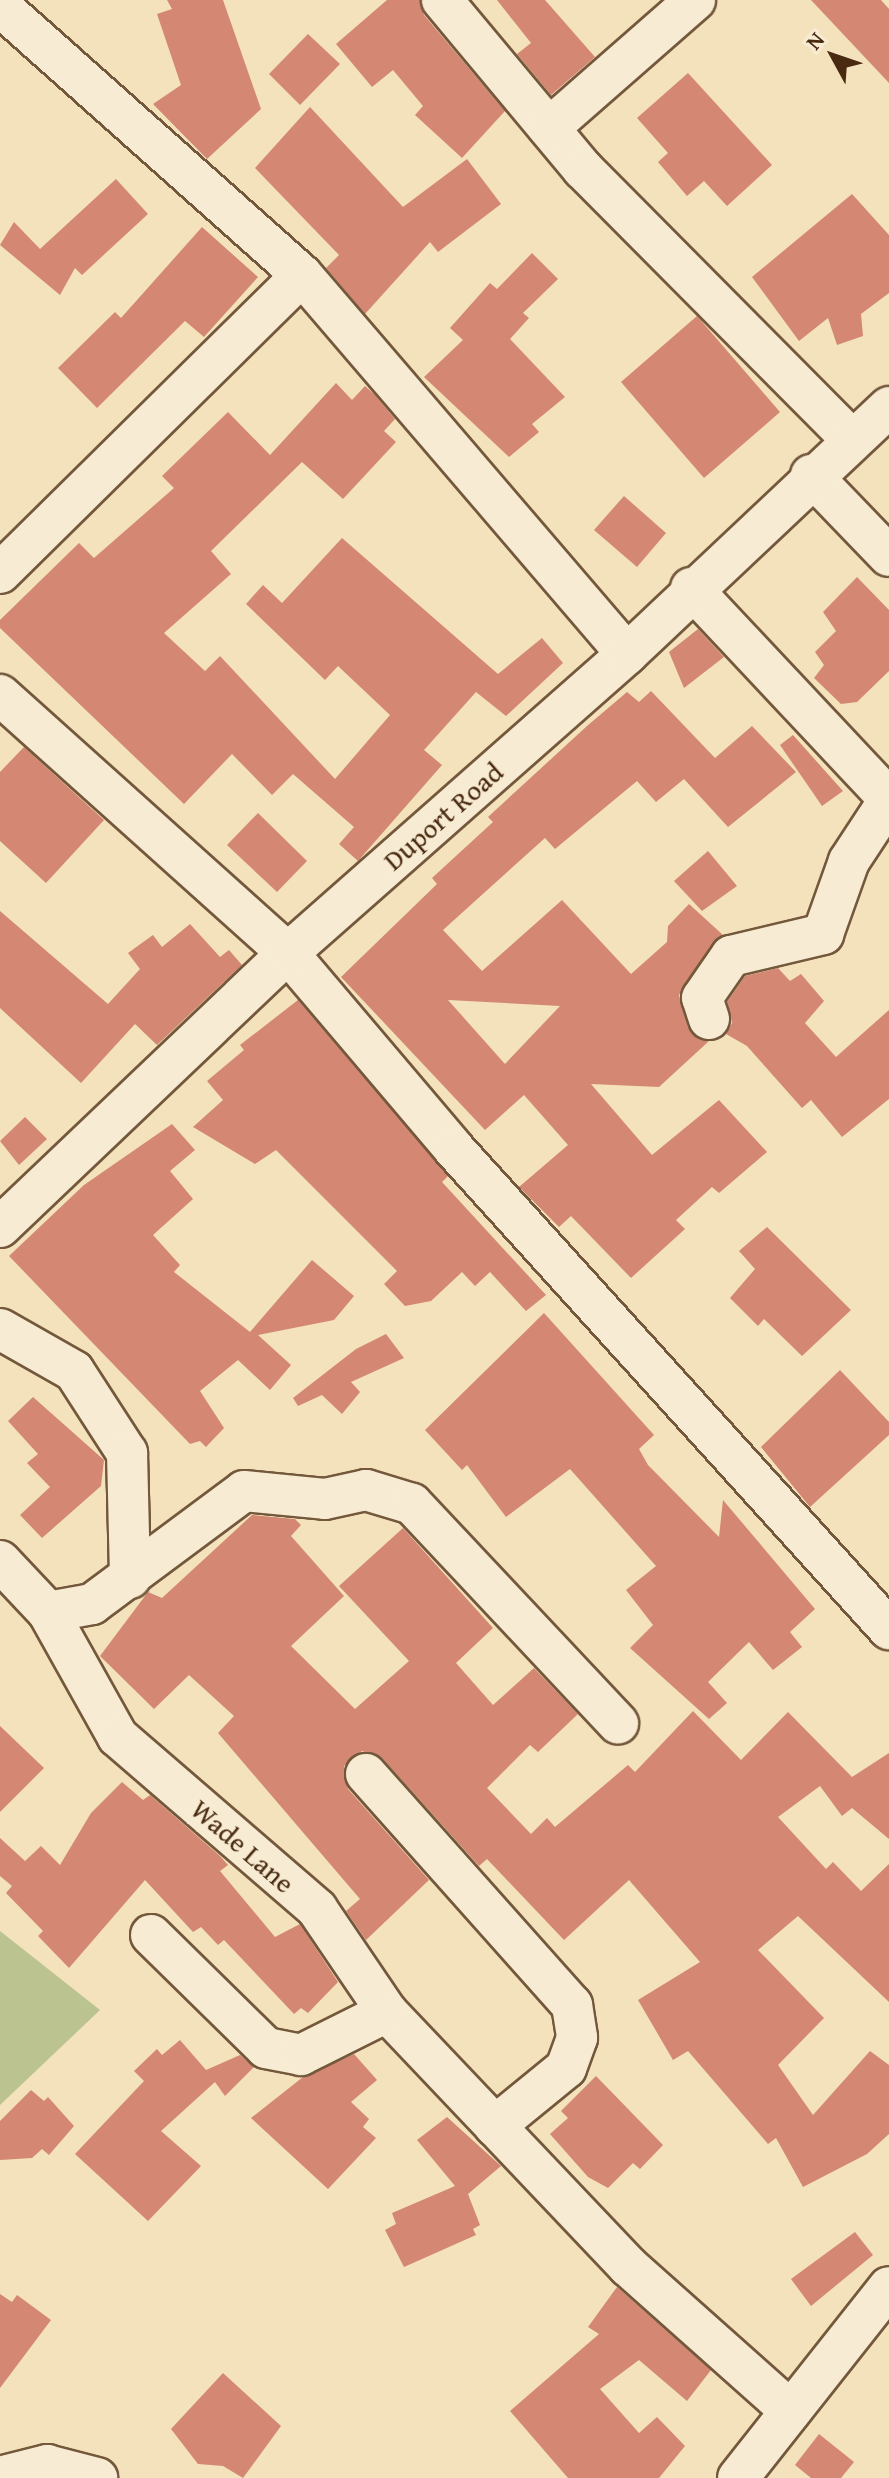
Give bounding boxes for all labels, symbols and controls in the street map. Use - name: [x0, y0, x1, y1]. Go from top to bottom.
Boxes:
- north arrow: [793, 16, 873, 96]
- text: N: [798, 25, 832, 56]
- street label: Duport Road: [376, 755, 510, 877]
- street label: Wade Lane: [184, 1792, 302, 1900]

